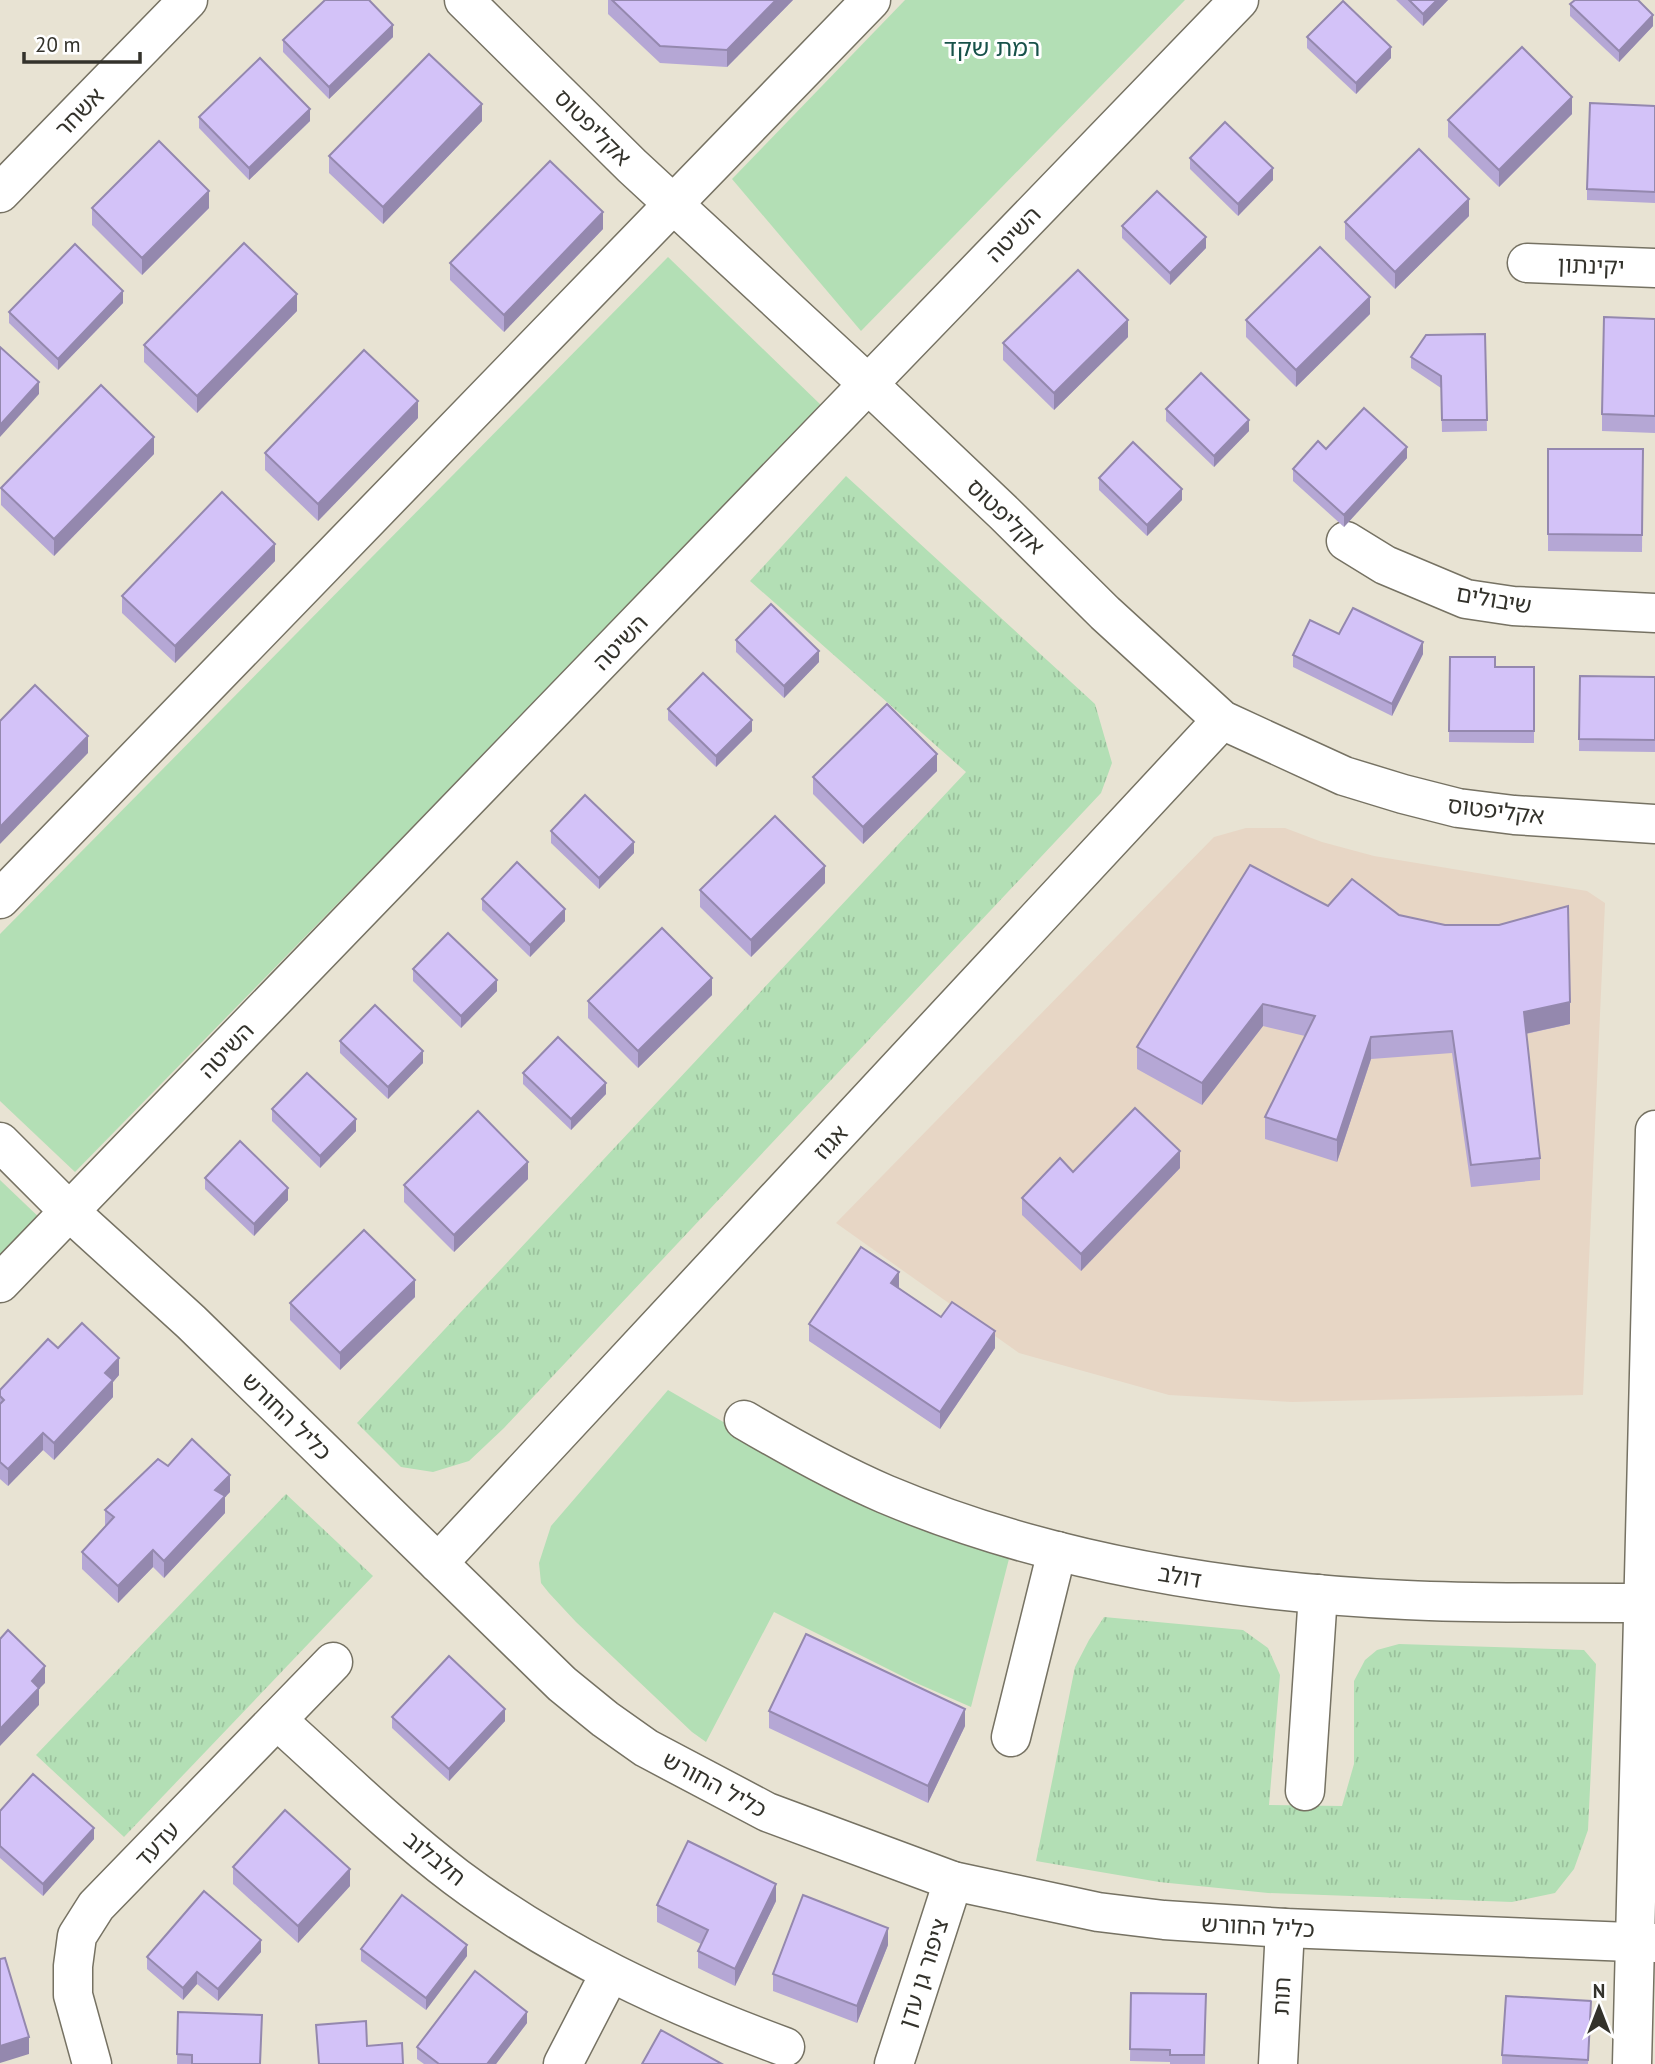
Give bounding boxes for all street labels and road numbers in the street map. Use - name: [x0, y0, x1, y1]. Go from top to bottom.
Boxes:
- street label: אשחר: [48, 81, 110, 143]
- street label: אקליפטוס: [548, 82, 638, 172]
- street label: השיטה: [979, 200, 1047, 268]
- street label: יקינתון: [1557, 249, 1625, 281]
- street label: אקליפטוס: [961, 472, 1051, 560]
- street label: שיבולים: [1454, 578, 1534, 620]
- street label: השיטה: [586, 608, 654, 676]
- street label: אקליפטוס: [1446, 790, 1546, 830]
- street label: השיטה: [192, 1016, 260, 1084]
- street label: אגוז: [807, 1118, 853, 1166]
- street label: כליל החורש: [236, 1366, 338, 1466]
- street label: דולב: [1156, 1558, 1204, 1594]
- street label: כליל החורש: [658, 1744, 772, 1824]
- street label: עדעד: [128, 1815, 186, 1873]
- street label: חלבלוב: [398, 1824, 472, 1892]
- street label: כליל החורש: [1200, 1909, 1316, 1943]
- street label: ציפור גן עדן: [892, 1915, 954, 2031]
- street label: תות: [1266, 1976, 1296, 2016]

